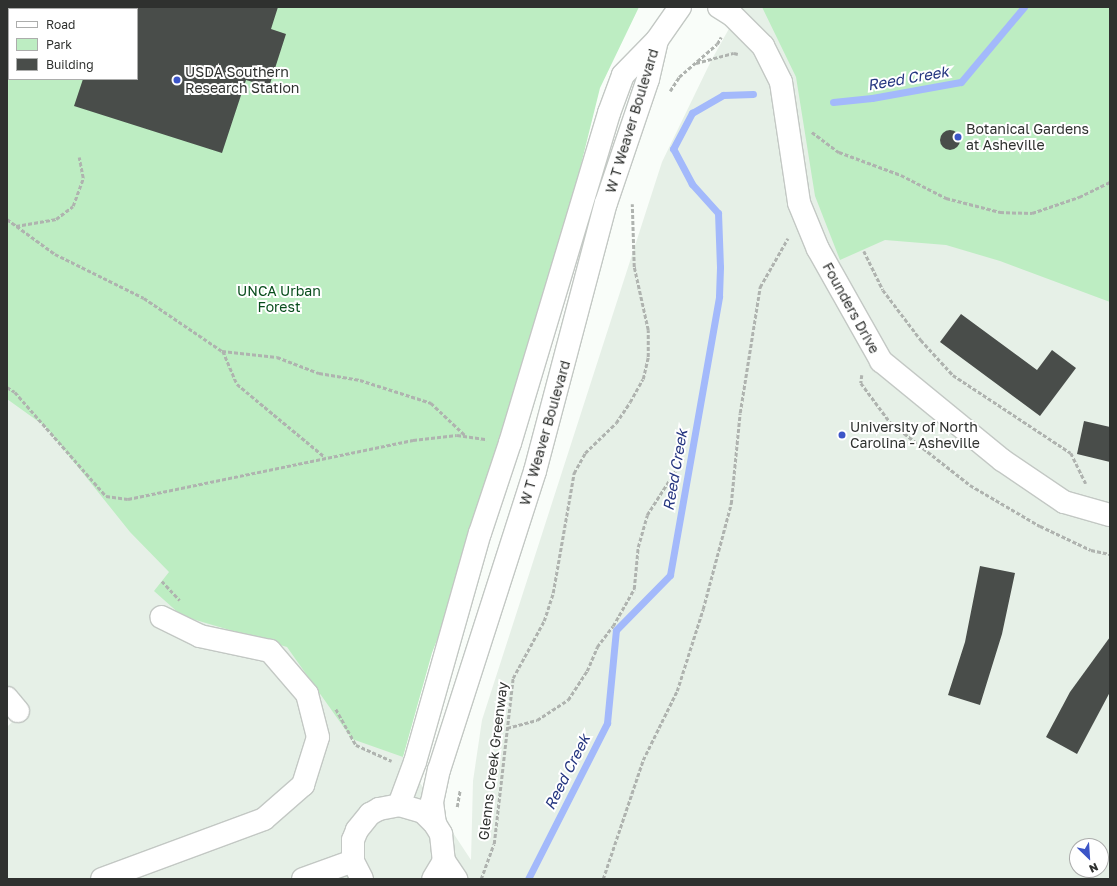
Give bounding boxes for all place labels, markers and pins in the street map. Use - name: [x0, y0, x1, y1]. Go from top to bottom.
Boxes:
- place label: USDA Southern Research Station: [185, 64, 299, 96]
- marker: USDA Southern Research Station: [172, 75, 182, 85]
- place label: Botanical Gardens at Asheville: [966, 121, 1089, 154]
- marker: Botanical Gardens at Asheville: [953, 132, 963, 142]
- place label: University of North Carolina - Asheville: [850, 419, 980, 452]
- marker: University of North Carolina - Asheville: [837, 430, 847, 440]

